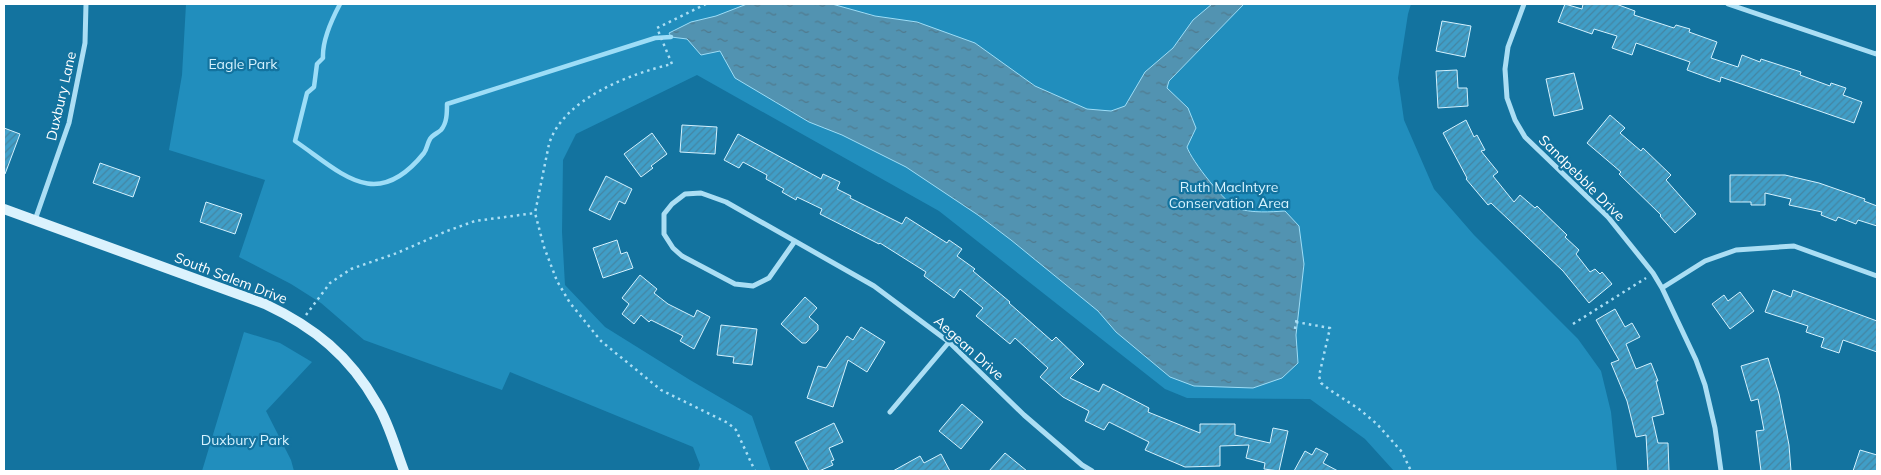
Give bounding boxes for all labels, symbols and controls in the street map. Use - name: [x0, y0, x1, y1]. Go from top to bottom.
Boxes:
- street label: Duxbury Lane: [42, 50, 80, 142]
- park label: Eagle Park: [208, 55, 278, 73]
- street label: Sandpebble Drive: [1535, 131, 1629, 225]
- park label: Ruth MacIntyre Conservation Area: [1169, 178, 1289, 212]
- street label: South Salem Drive: [172, 248, 290, 308]
- street label: Aegean Drive: [930, 312, 1008, 384]
- park label: Duxbury Park: [201, 431, 290, 449]

